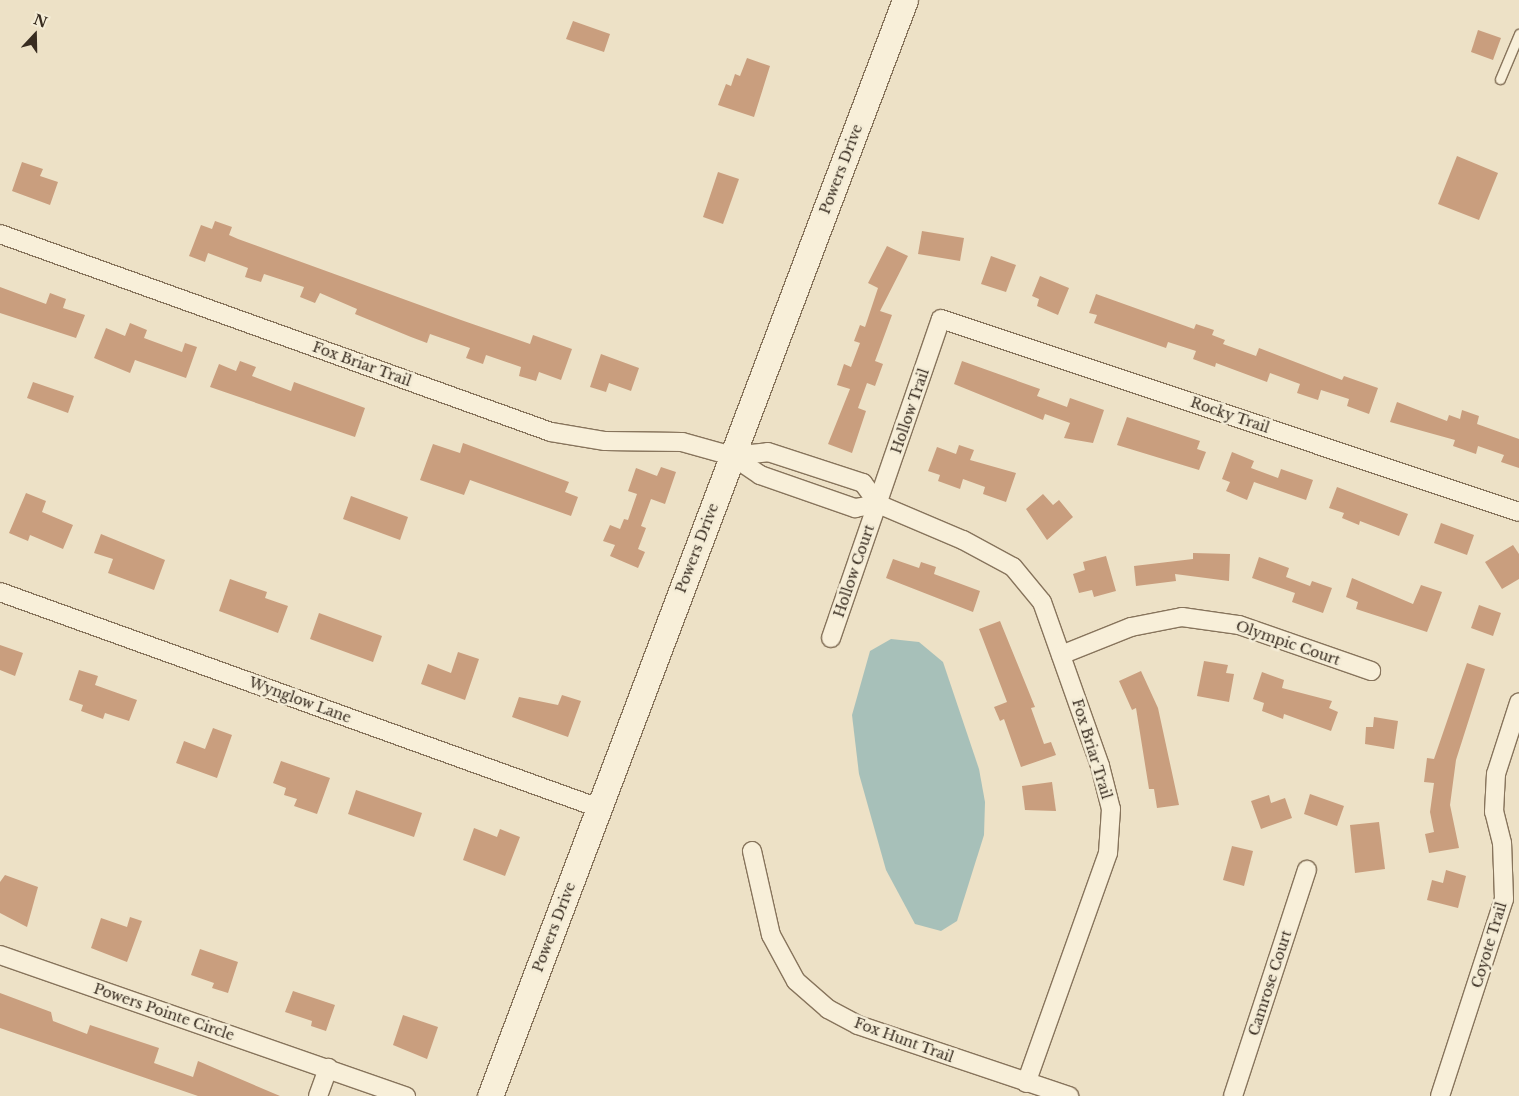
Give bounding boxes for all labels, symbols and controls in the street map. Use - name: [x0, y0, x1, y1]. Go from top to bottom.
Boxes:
- north arrow: [10, 10, 60, 60]
- text: N: [31, 10, 50, 32]
- street label: Powers Drive: [816, 122, 866, 216]
- street label: Fox Briar Trail: [310, 338, 414, 390]
- street label: Hollow Trail: [887, 366, 933, 456]
- street label: Rocky Trail: [1188, 394, 1272, 436]
- street label: Powers Drive: [672, 501, 722, 595]
- street label: Hollow Court: [830, 522, 878, 620]
- street label: Olympic Court: [1234, 617, 1342, 669]
- street label: Wynglow Lane: [246, 674, 354, 726]
- street label: Fox Briar Trail: [1069, 696, 1115, 802]
- street label: Powers Drive: [529, 880, 579, 974]
- street label: Coyote Trail: [1468, 900, 1510, 990]
- street label: Camrose Court: [1245, 928, 1295, 1038]
- street label: Powers Pointe Circle: [92, 980, 236, 1044]
- street label: Fox Hunt Trail: [852, 1014, 956, 1066]

